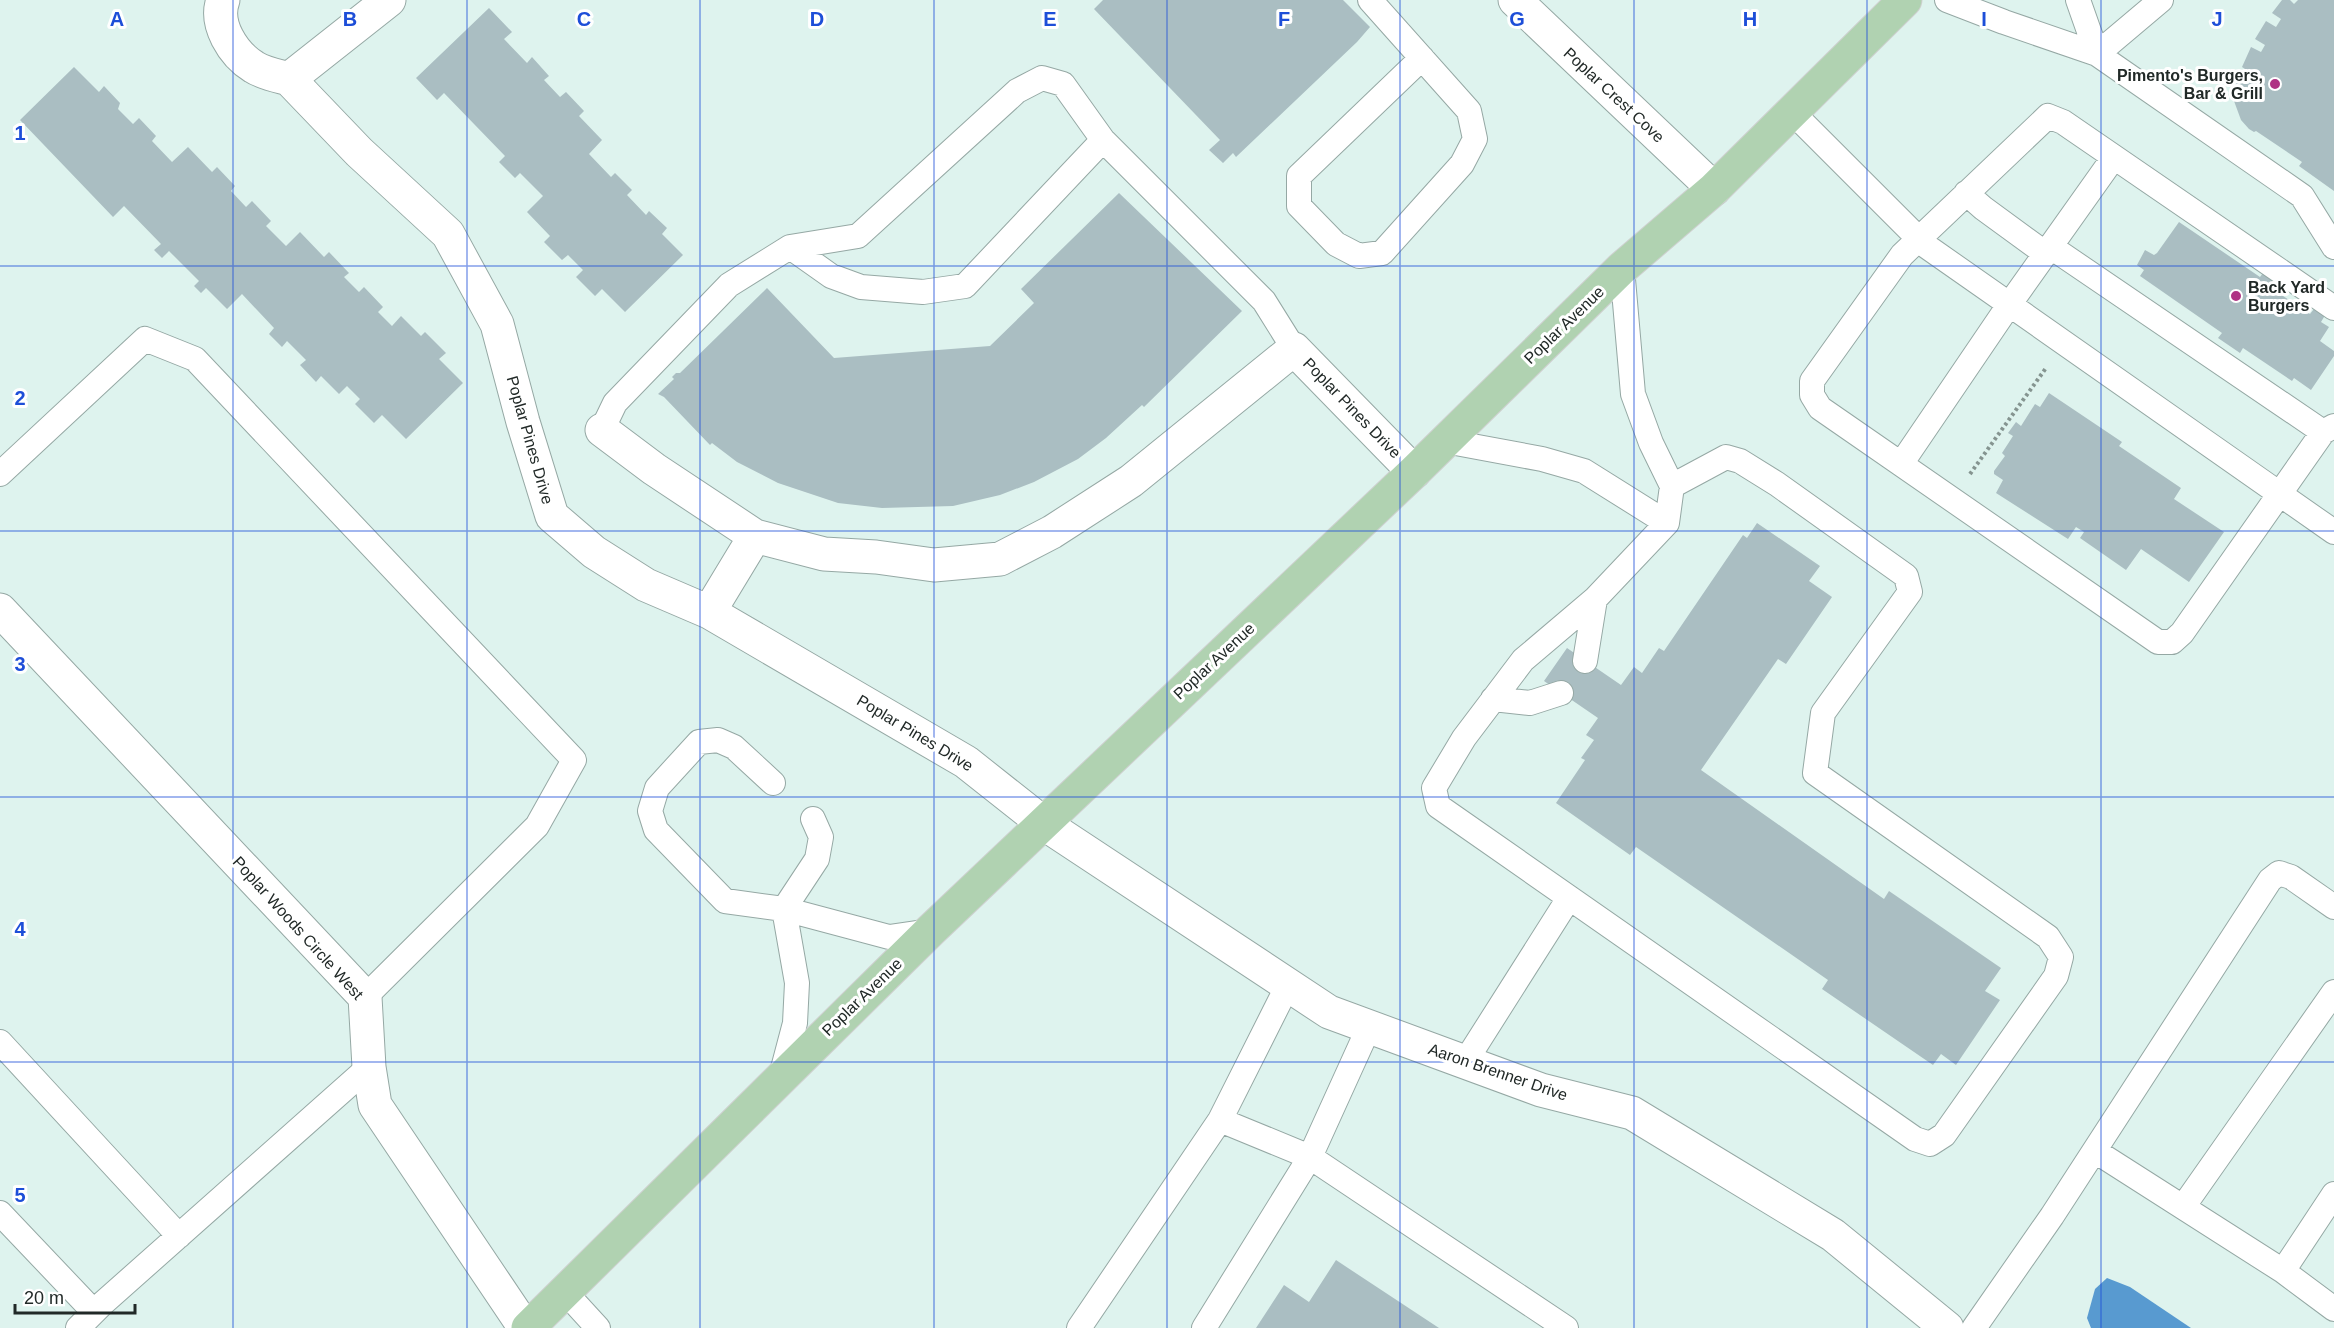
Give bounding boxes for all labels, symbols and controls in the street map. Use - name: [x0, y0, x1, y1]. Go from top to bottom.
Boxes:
- text: A: [110, 8, 124, 30]
- text: B: [343, 8, 357, 30]
- text: C: [577, 8, 591, 30]
- text: D: [810, 8, 824, 30]
- text: E: [1043, 8, 1057, 30]
- text: F: [1278, 8, 1290, 30]
- text: G: [1509, 8, 1525, 30]
- text: H: [1743, 8, 1757, 30]
- text: I: [1981, 8, 1987, 30]
- text: J: [2211, 8, 2223, 30]
- street label: Poplar Crest Cove: [1560, 44, 1668, 146]
- place label: Pimento's Burgers, Bar & Grill: [2117, 67, 2263, 102]
- marker: Pimento's Burgers, Bar & Grill: [2268, 77, 2282, 91]
- text: 1: [14, 122, 26, 144]
- place label: Back Yard Burgers: [2248, 279, 2325, 314]
- street label: Poplar Avenue: [1521, 283, 1607, 367]
- marker: Back Yard Burgers: [2229, 289, 2243, 303]
- street label: Poplar Pines Drive: [1300, 354, 1404, 462]
- street label: Poplar Pines Drive: [504, 374, 556, 506]
- text: 2: [14, 387, 26, 409]
- street label: Poplar Avenue: [1170, 619, 1258, 703]
- text: 3: [14, 653, 26, 675]
- street label: Poplar Pines Drive: [854, 692, 976, 774]
- street label: Poplar Woods Circle West: [229, 853, 367, 1003]
- text: 4: [14, 918, 26, 940]
- street label: Poplar Avenue: [819, 955, 905, 1039]
- street label: Aaron Brenner Drive: [1426, 1040, 1570, 1104]
- text: 5: [14, 1184, 26, 1206]
- scale bar: [15, 1277, 135, 1315]
- text: 20 m: [24, 1288, 64, 1308]

